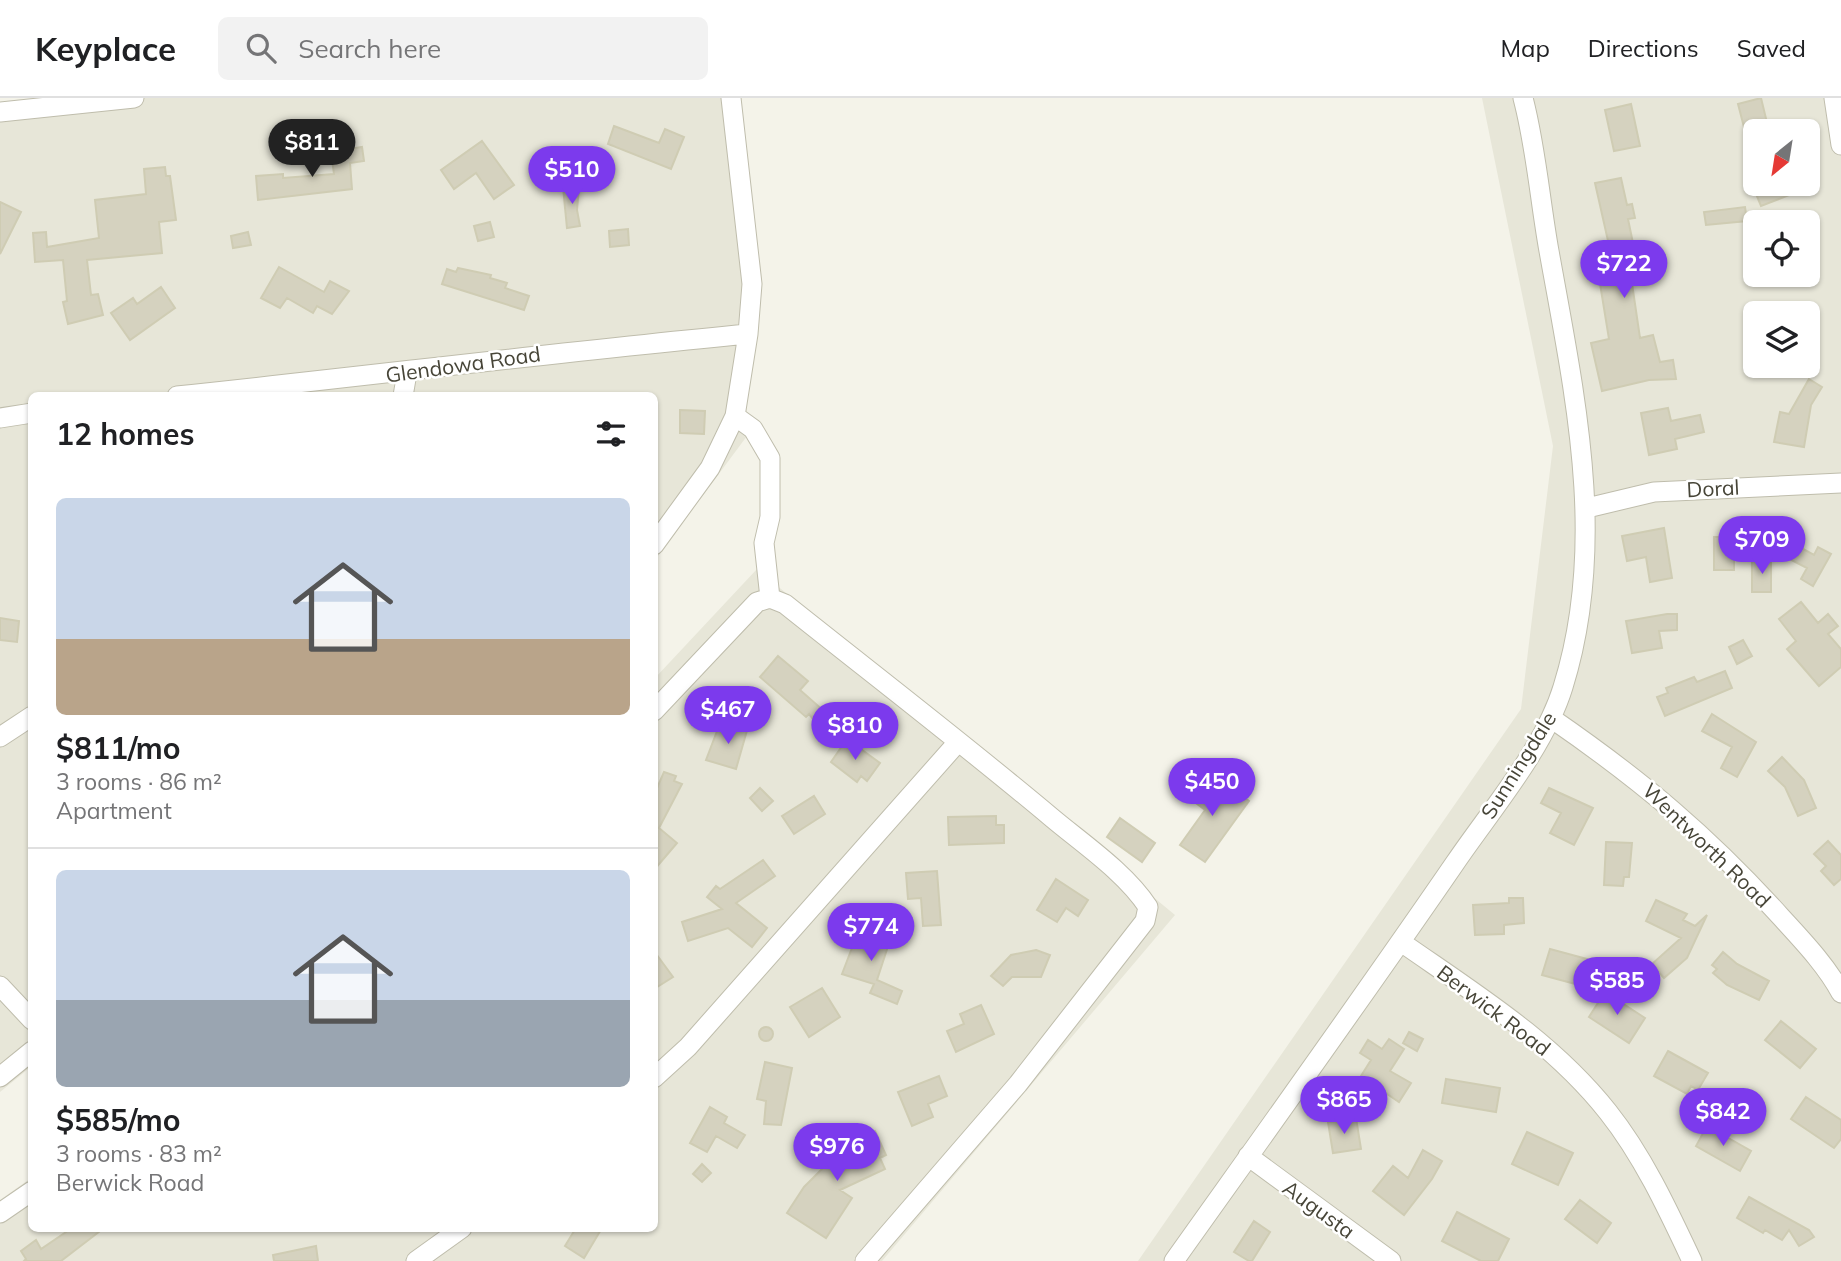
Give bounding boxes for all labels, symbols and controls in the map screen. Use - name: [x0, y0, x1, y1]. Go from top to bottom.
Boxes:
- search box: [218, 17, 708, 80]
- text: Keyplace: [35, 28, 176, 69]
- icon: search: [242, 29, 280, 67]
- text: Search here: [298, 32, 441, 65]
- text: Map: [1500, 33, 1550, 63]
- text: Directions: [1588, 33, 1699, 63]
- text: Saved: [1737, 33, 1806, 63]
- north arrow: [1743, 119, 1820, 196]
- map controls: [1743, 119, 1820, 378]
- pin: $811: [271, 120, 353, 179]
- text: $811: [284, 127, 340, 156]
- pin: $510: [531, 146, 613, 206]
- text: $510: [544, 154, 600, 183]
- button: locate: [1743, 210, 1820, 287]
- pin: $722: [1583, 240, 1665, 300]
- text: $722: [1596, 248, 1652, 277]
- button: layers: [1743, 301, 1820, 378]
- street label: Glendowa Road: [384, 340, 542, 388]
- text: 12 homes: [56, 415, 195, 453]
- icon: filters: [592, 415, 630, 453]
- street label: Doral: [1686, 474, 1740, 502]
- pin: $709: [1721, 517, 1803, 576]
- text: $709: [1734, 524, 1790, 553]
- icon: home: [280, 544, 406, 670]
- pin: $467: [687, 686, 769, 746]
- text: $467: [700, 694, 756, 723]
- pin: $810: [814, 702, 896, 762]
- street label: Sunningdale: [1475, 707, 1561, 823]
- text: $810: [827, 710, 883, 739]
- text: $811/mo: [56, 729, 180, 767]
- pin: $450: [1171, 758, 1253, 818]
- text: $450: [1184, 766, 1240, 795]
- text: 3 rooms · 86 m²: [56, 767, 222, 796]
- street label: Wentworth Road: [1637, 777, 1777, 913]
- text: Apartment: [56, 796, 172, 825]
- pin: $774: [830, 904, 912, 963]
- text: $774: [843, 911, 899, 940]
- icon: home: [280, 916, 406, 1042]
- pin: $585: [1576, 958, 1658, 1017]
- street label: Berwick Road: [1432, 959, 1556, 1061]
- text: $585: [1589, 965, 1645, 994]
- pin: $865: [1303, 1076, 1385, 1136]
- text: $865: [1316, 1084, 1372, 1113]
- pin: $842: [1682, 1088, 1764, 1148]
- text: $842: [1695, 1096, 1751, 1125]
- text: $585/mo: [56, 1101, 180, 1139]
- pin: $976: [796, 1124, 878, 1183]
- text: $976: [809, 1131, 865, 1160]
- text: 3 rooms · 83 m²: [56, 1139, 222, 1168]
- text: Berwick Road: [56, 1168, 204, 1197]
- street label: Augusta: [1278, 1174, 1360, 1244]

